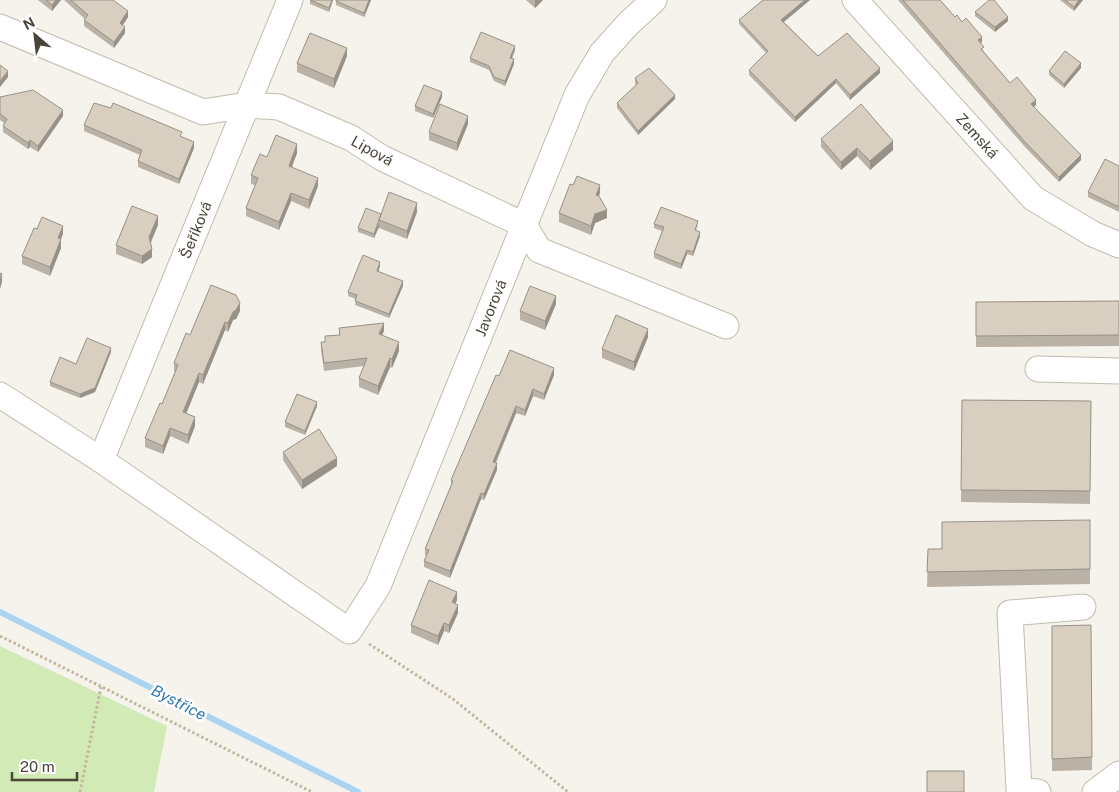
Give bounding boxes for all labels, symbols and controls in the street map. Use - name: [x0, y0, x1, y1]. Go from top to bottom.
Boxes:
- north arrow: [10, 10, 60, 60]
- text: N: [20, 14, 37, 33]
- street label: Zemská: [953, 110, 1002, 162]
- street label: Lipová: [348, 132, 396, 169]
- street label: Šeříková: [176, 199, 215, 261]
- street label: Javorová: [472, 277, 510, 339]
- water label: Bystřice: [148, 681, 210, 724]
- scale bar: [12, 750, 78, 782]
- text: 20 m: [20, 758, 55, 775]

